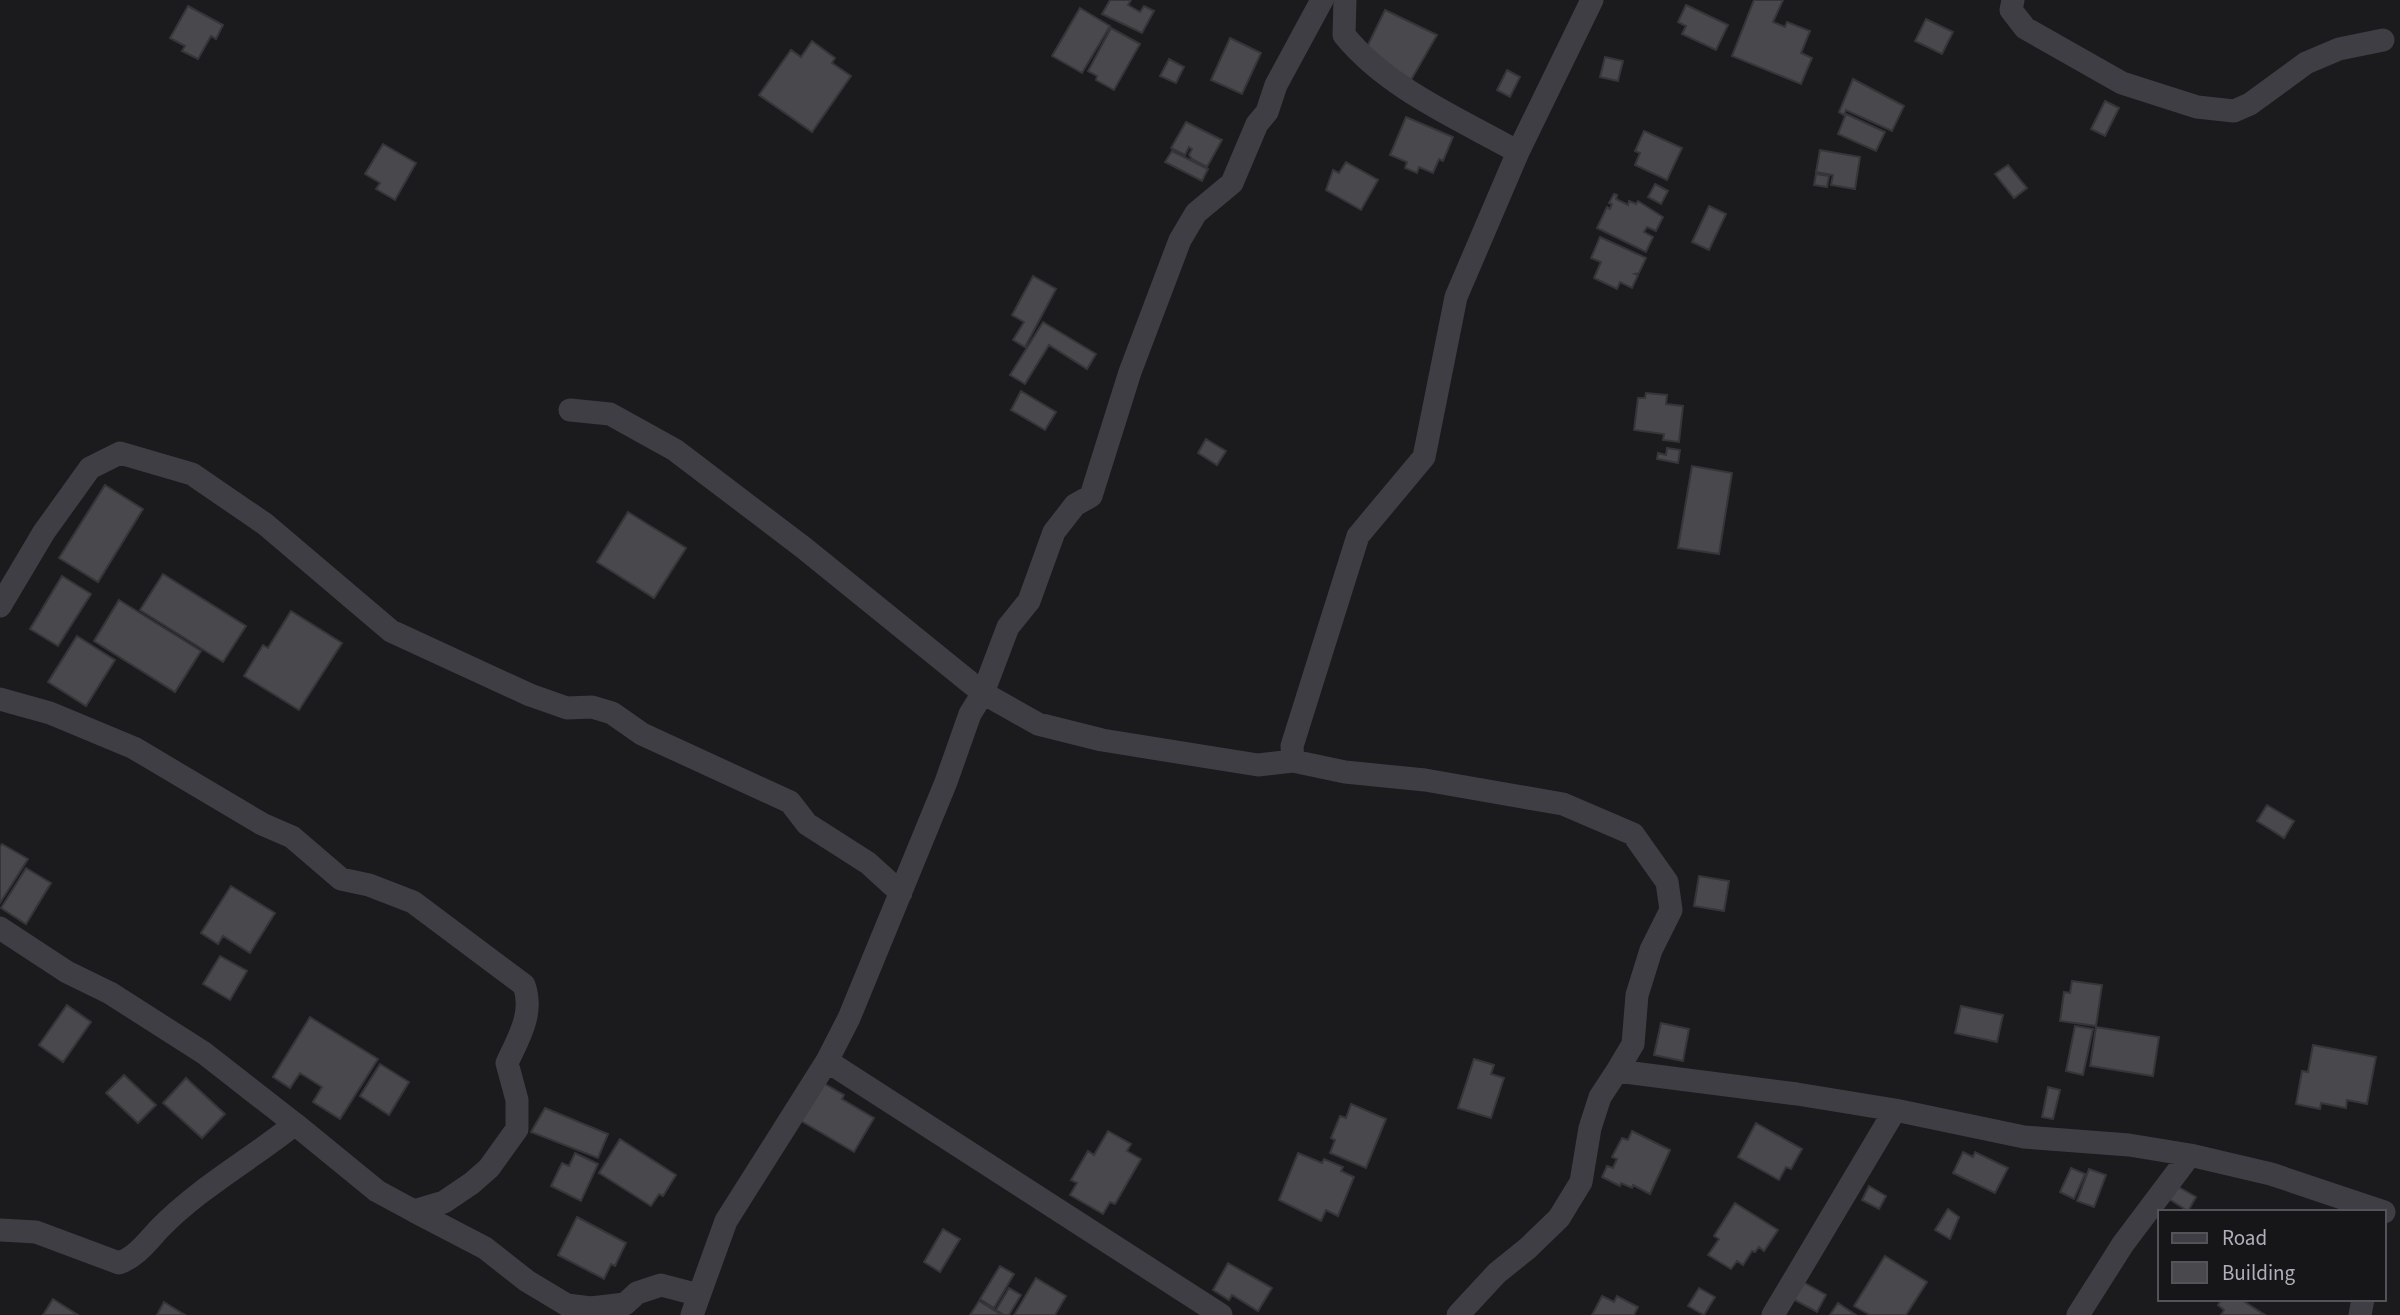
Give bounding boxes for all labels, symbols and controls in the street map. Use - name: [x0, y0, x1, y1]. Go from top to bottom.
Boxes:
- legend: [2158, 1210, 2386, 1301]
- text: Road: [2222, 1223, 2267, 1253]
- text: Building: [2222, 1258, 2296, 1288]

